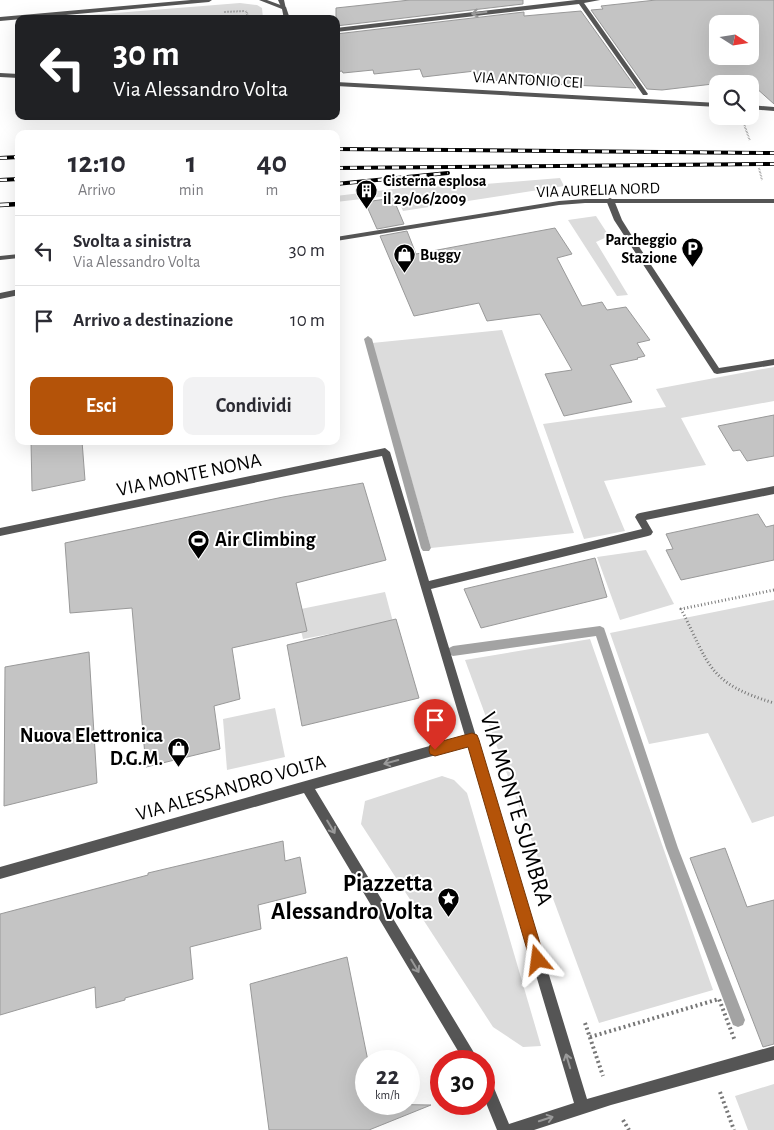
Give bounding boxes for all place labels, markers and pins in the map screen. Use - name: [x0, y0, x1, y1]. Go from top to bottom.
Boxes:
- place label: Cisterna esplosa il 29/06/2009: [383, 173, 487, 207]
- building icon: Cisterna esplosa il 29/06/2009: [355, 178, 379, 209]
- place label: Parcheggio Stazione: [605, 232, 677, 266]
- parking icon: Parcheggio Stazione: [681, 237, 705, 268]
- shop icon: Buggy: [392, 243, 416, 274]
- place label: Buggy: [420, 247, 462, 264]
- sports icon: Air Climbing: [187, 528, 211, 559]
- place label: Air Climbing: [215, 530, 316, 550]
- pin: [414, 699, 456, 750]
- place label: Nuova Elettronica D.G.M.: [20, 726, 163, 769]
- shop icon: Nuova Elettronica D.G.M.: [167, 736, 191, 767]
- place label: Piazzetta Alessandro Volta: [271, 872, 433, 924]
- place icon: Piazzetta Alessandro Volta: [437, 886, 461, 917]

